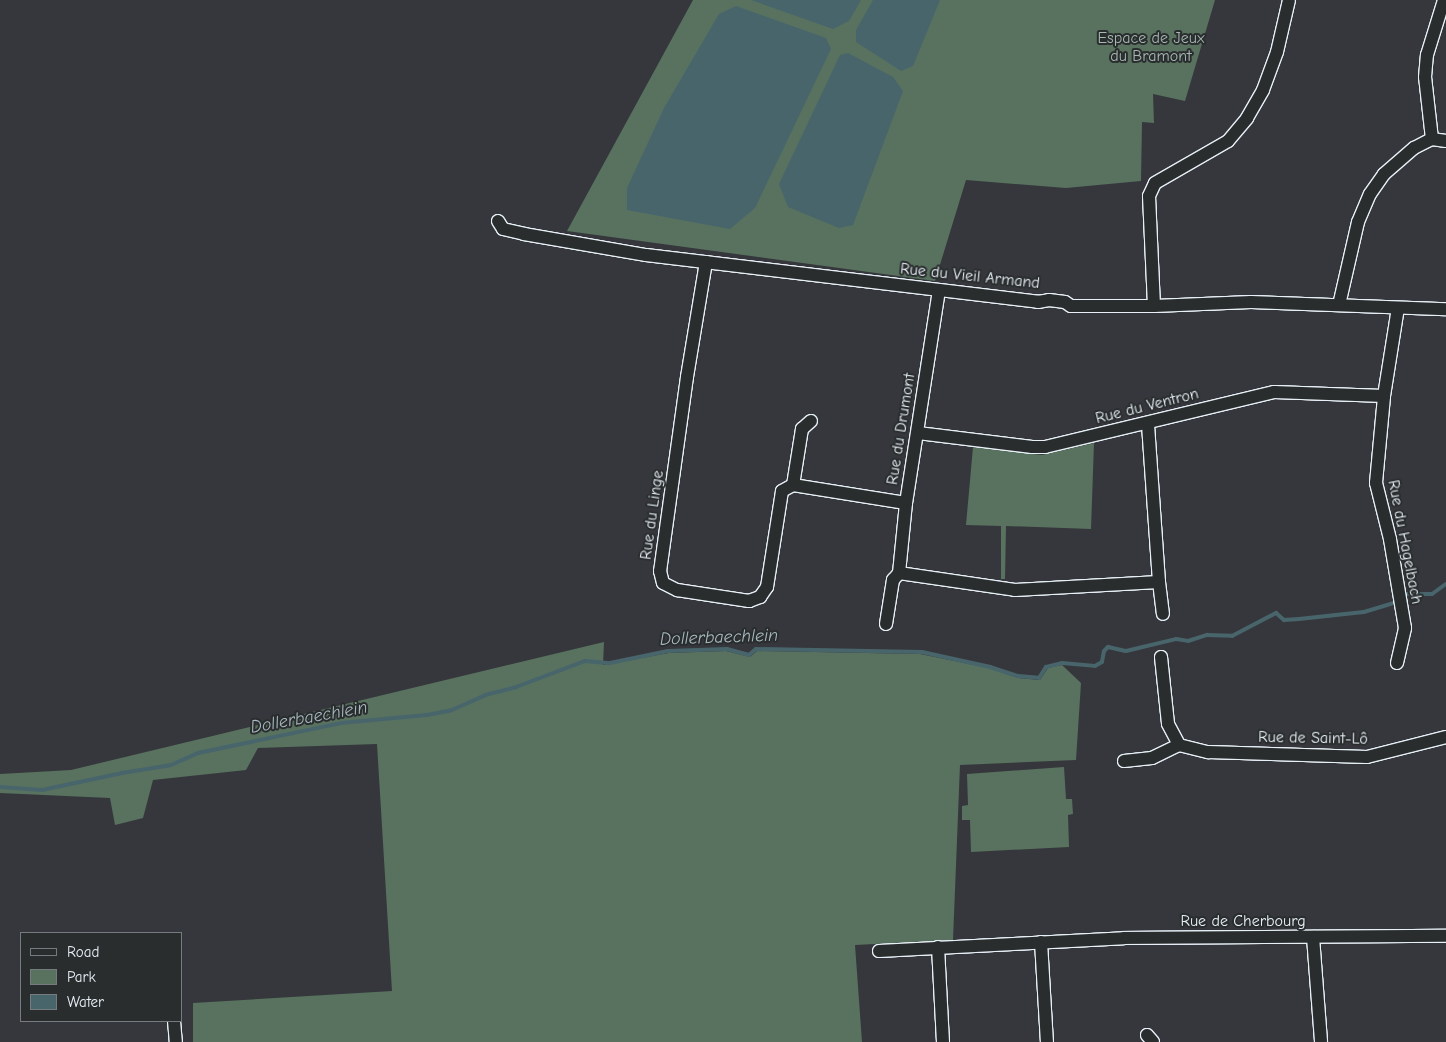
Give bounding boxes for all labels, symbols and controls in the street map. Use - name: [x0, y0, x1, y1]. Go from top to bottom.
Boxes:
- park label: Espace de Jeux du Bramont: [1097, 28, 1205, 66]
- street label: Rue du Vieil Armand: [899, 259, 1041, 293]
- street label: Rue du Drumont: [883, 372, 919, 486]
- street label: Rue du Ventron: [1093, 384, 1201, 428]
- street label: Rue du Linge: [636, 469, 668, 561]
- street label: Rue du Hagelbach: [1384, 478, 1426, 606]
- water label: Dollerbaechlein: [659, 625, 779, 651]
- water label: Dollerbaechlein: [249, 697, 369, 739]
- street label: Rue de Saint-Lô: [1258, 727, 1368, 749]
- street label: Rue de Cherbourg: [1180, 911, 1306, 931]
- legend: [20, 932, 182, 1022]
- text: Road: [67, 943, 99, 961]
- text: Park: [67, 968, 96, 986]
- text: Water: [67, 993, 104, 1011]

